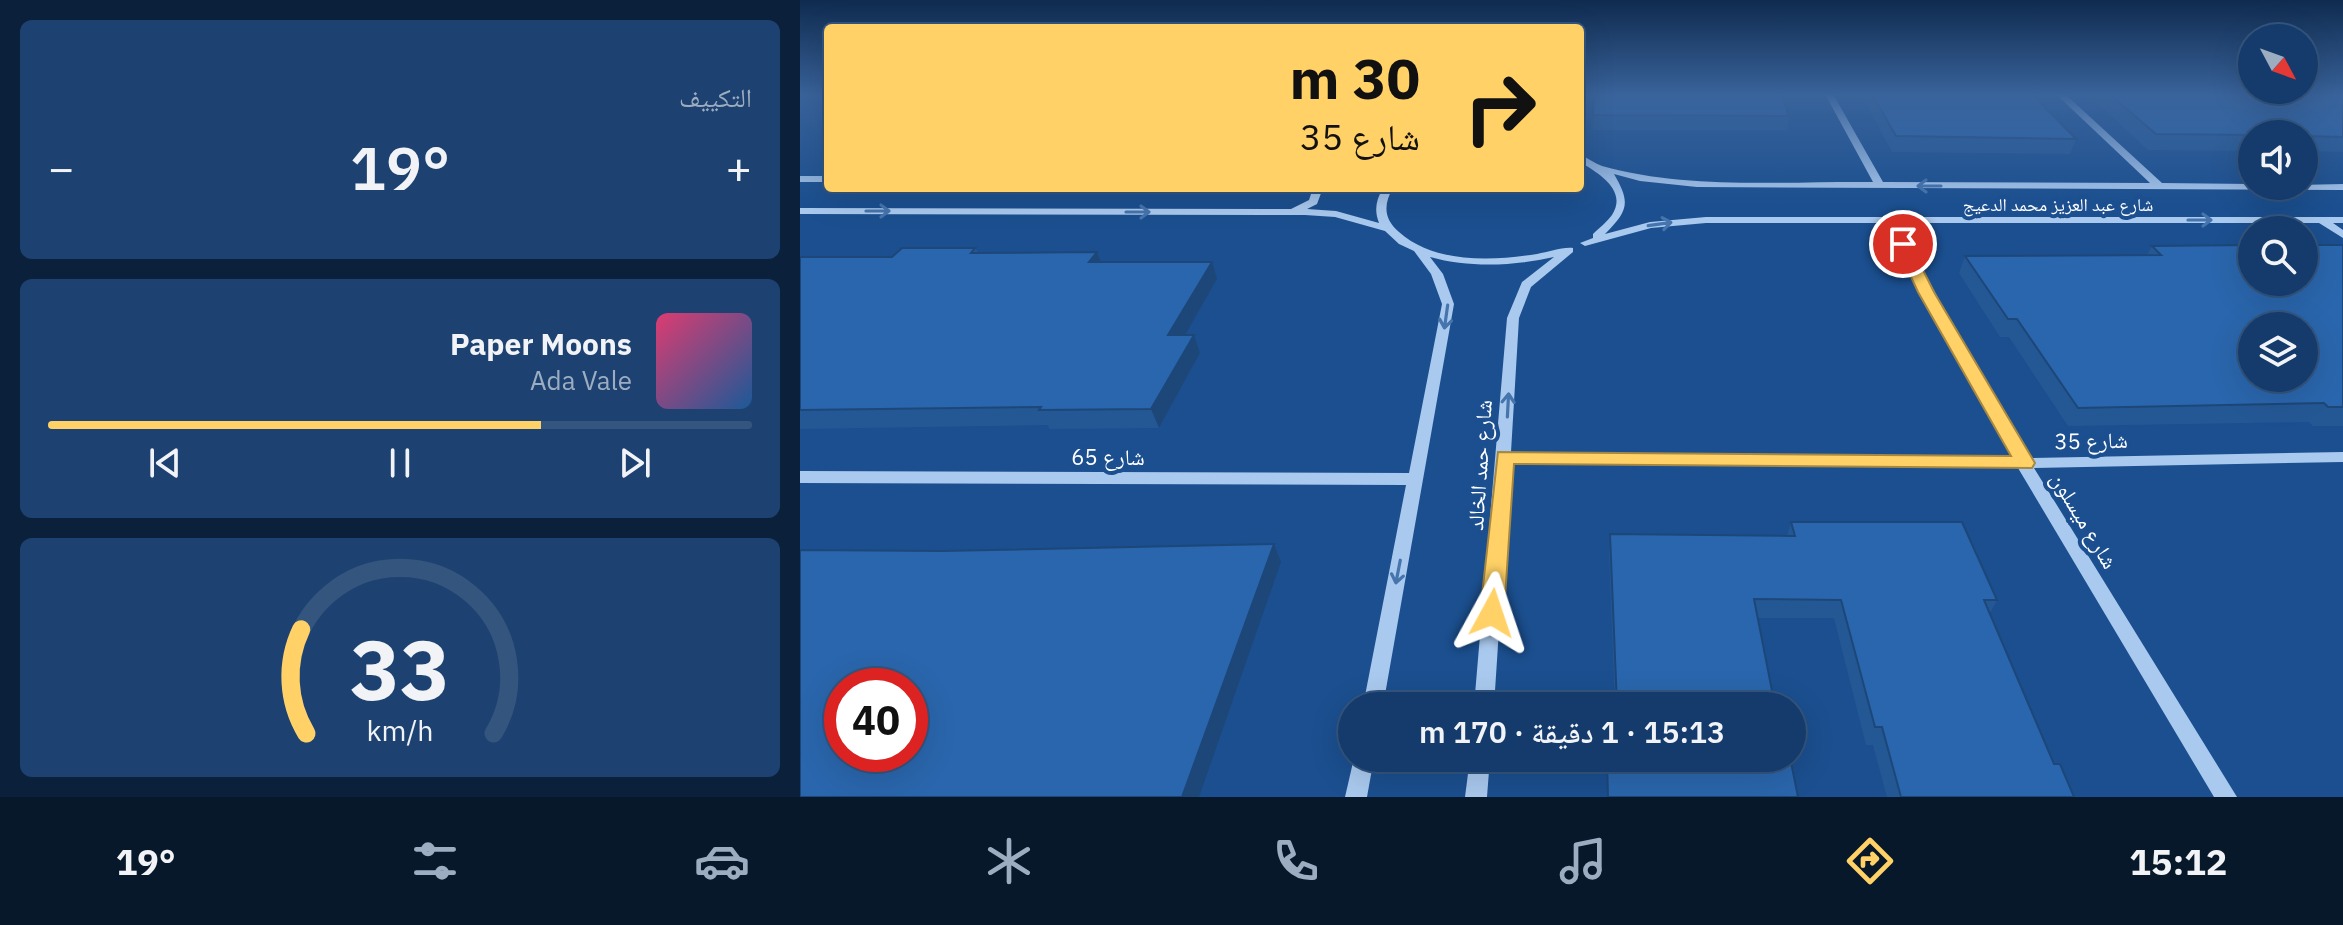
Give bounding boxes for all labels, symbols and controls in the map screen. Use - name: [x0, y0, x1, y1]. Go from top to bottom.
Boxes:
- north arrow: [2238, 24, 2318, 104]
- map controls: [2238, 24, 2318, 392]
- text: 30 m: [1290, 42, 1420, 114]
- icon: right: [1448, 56, 1552, 160]
- text: التكييف: [679, 80, 752, 114]
- text: شارع 35: [1300, 113, 1420, 160]
- button: sound: [2238, 120, 2318, 200]
- text: 19°: [350, 128, 450, 207]
- text: −: [48, 139, 74, 196]
- text: +: [726, 139, 752, 196]
- one-way arrow: [1916, 178, 1943, 194]
- street label: شارع عبد العزيز محمد الدعيج: [1963, 193, 2153, 217]
- one-way arrow: [864, 203, 891, 219]
- one-way arrow: [1124, 204, 1151, 220]
- pin: [1869, 210, 1937, 278]
- one-way arrow: [2186, 212, 2213, 228]
- one-way arrow: [1646, 216, 1673, 231]
- button: search: [2238, 216, 2318, 296]
- icon: arrive: [1881, 222, 1925, 266]
- one-way arrow: [1438, 304, 1453, 329]
- button: layers: [2238, 312, 2318, 392]
- text: Paper Moons: [450, 324, 632, 363]
- text: Ada Vale: [530, 363, 632, 397]
- one-way arrow: [1501, 392, 1516, 419]
- street label: شارع حمد الخالد: [1460, 399, 1498, 531]
- street label: شارع 35: [2054, 425, 2128, 455]
- icon: previous: [143, 441, 187, 485]
- icon: pause: [378, 441, 422, 485]
- icon: next: [613, 441, 657, 485]
- street label: شارع 65: [1071, 442, 1145, 471]
- street label: شارع ميسلون: [2045, 466, 2125, 574]
- one-way arrow: [1390, 559, 1405, 585]
- position arrow: [1450, 571, 1534, 655]
- text: 33: [350, 614, 450, 722]
- speed limit sign: 40: [824, 668, 928, 772]
- text: km/h: [366, 712, 434, 749]
- text: 15:13 · 1 دقيقة · 170 m: [1419, 712, 1725, 751]
- icon: filters: [407, 833, 463, 889]
- icon: car: [694, 833, 750, 889]
- icon: climate: [981, 833, 1037, 889]
- icon: phone: [1268, 833, 1324, 889]
- icon: music: [1555, 833, 1611, 889]
- icon: directions: [1842, 833, 1898, 889]
- text: 19°: [116, 838, 176, 885]
- text: 15:12: [2129, 838, 2227, 885]

